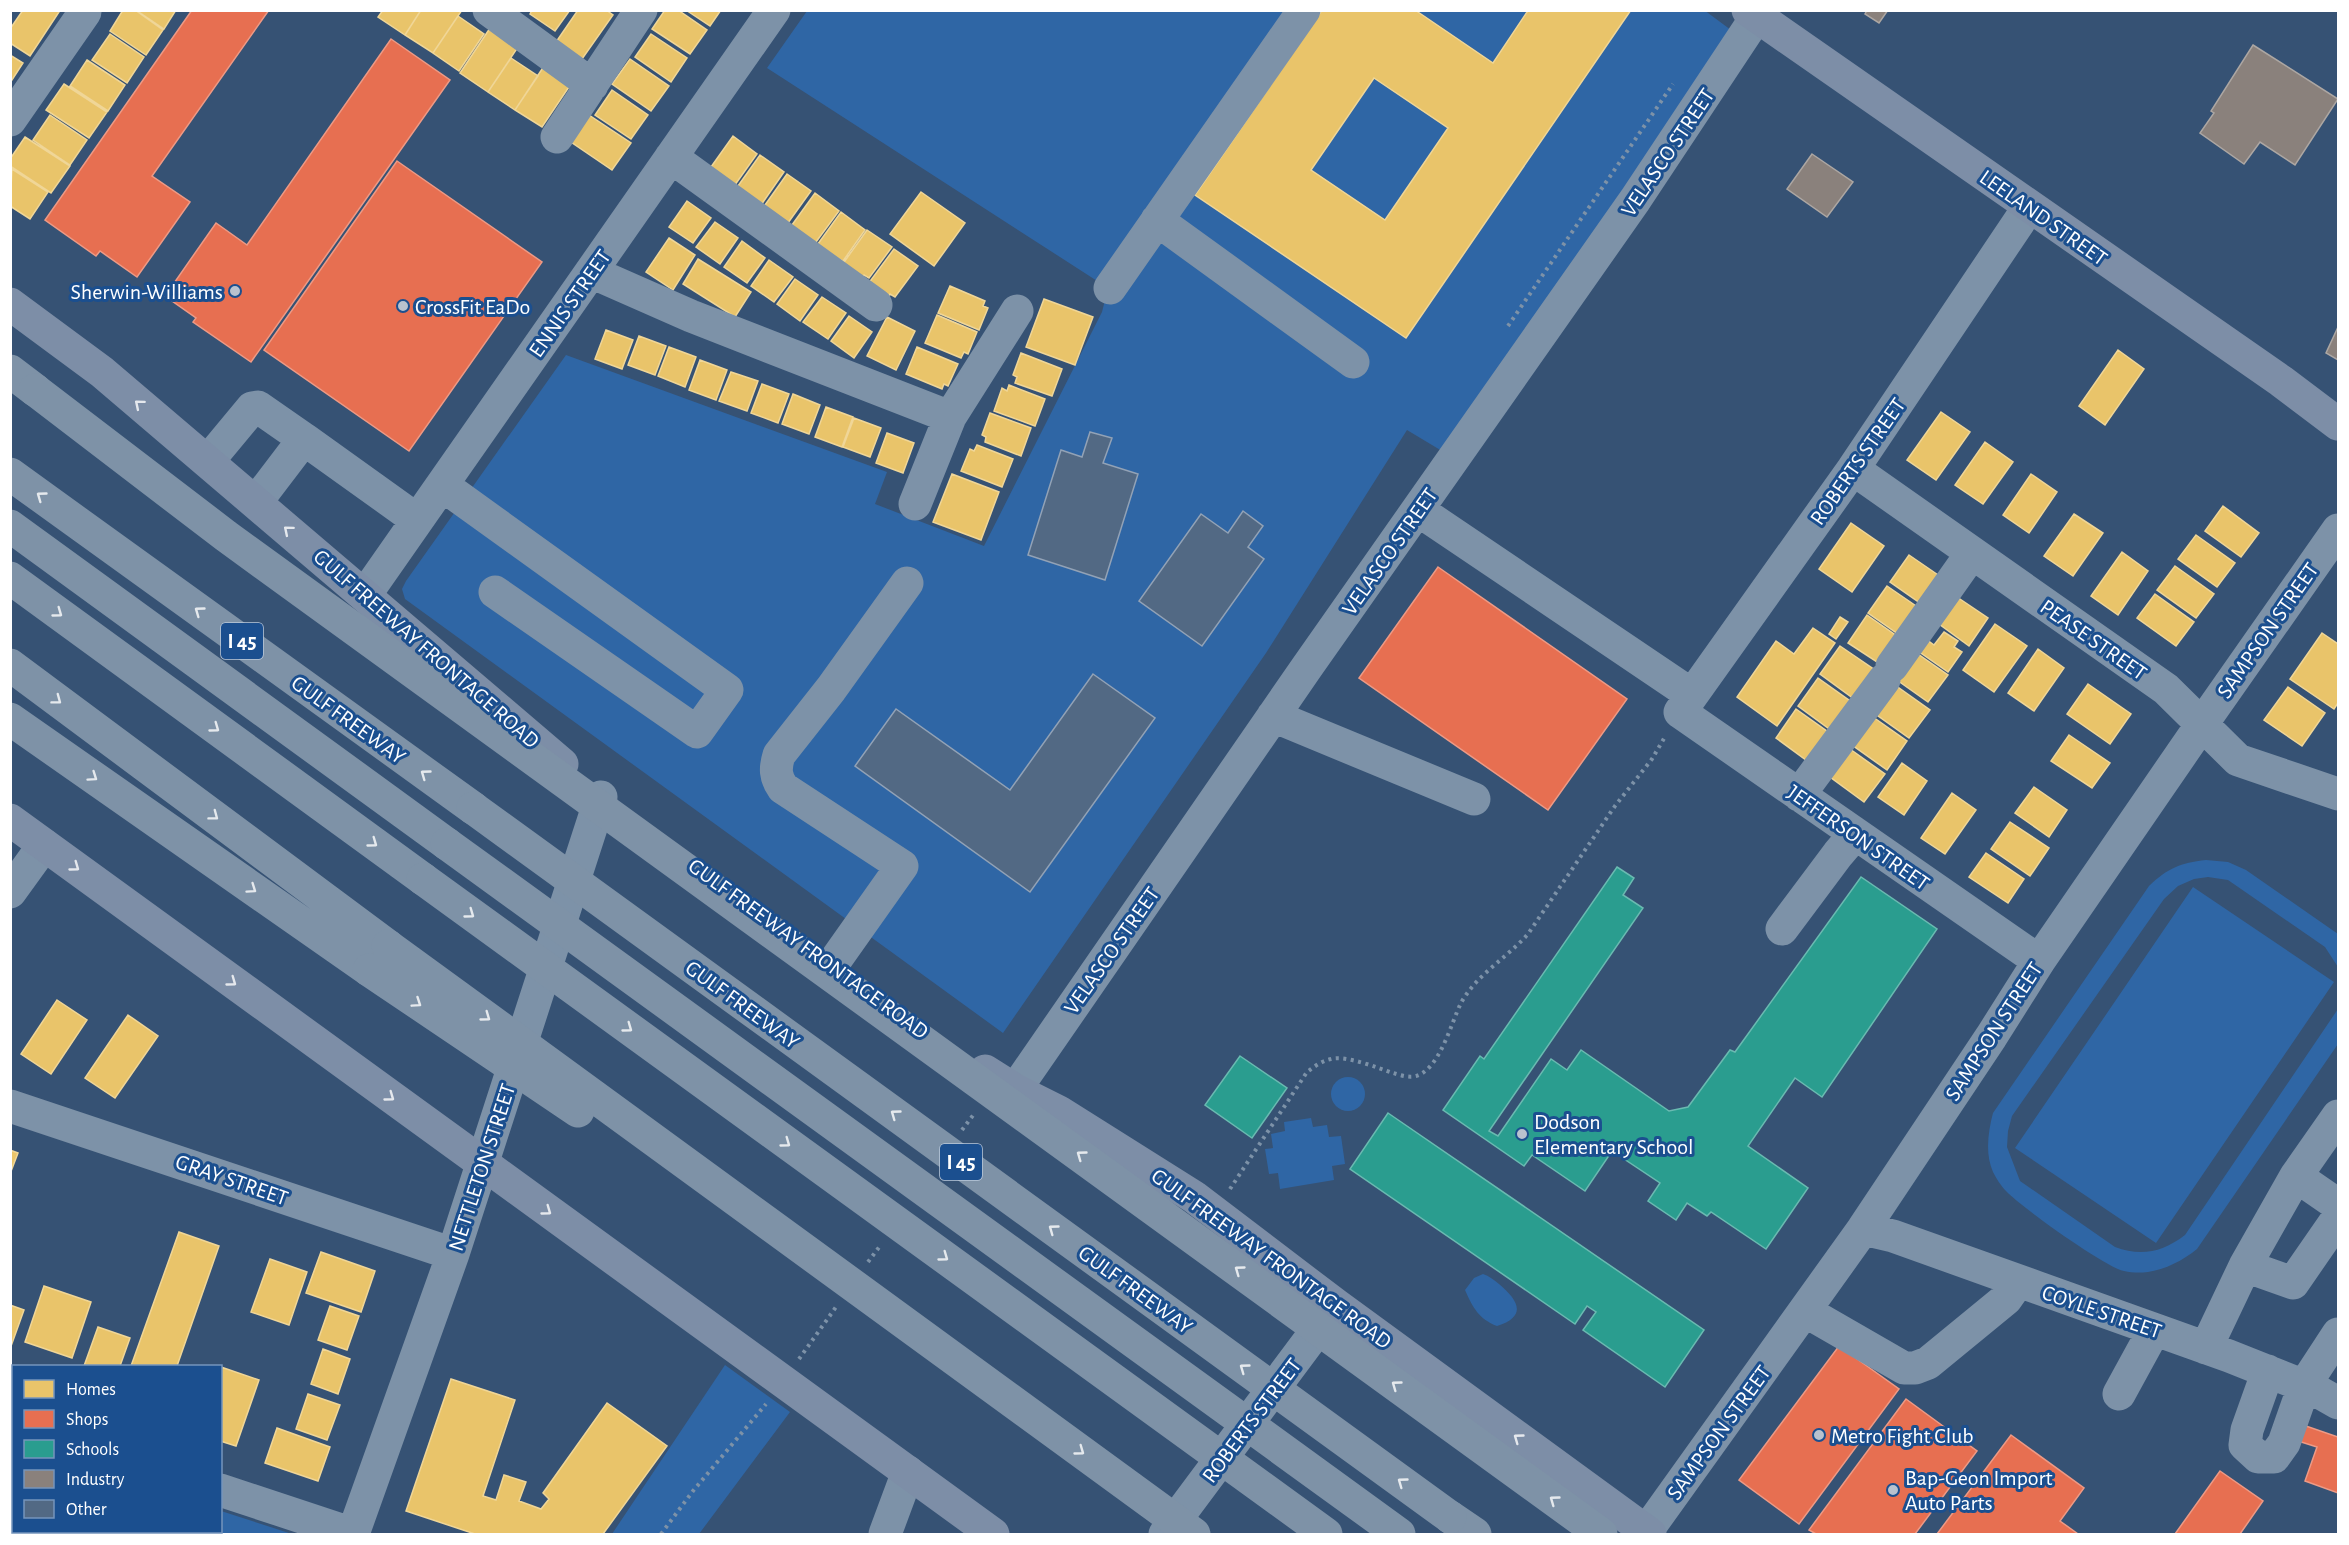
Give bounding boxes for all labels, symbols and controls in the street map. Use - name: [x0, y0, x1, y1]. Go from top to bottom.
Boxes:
- street label: VELASCO STREET: [1617, 84, 1719, 221]
- street label: LEELAND STREET: [1976, 166, 2111, 270]
- street label: ENNIS STREET: [525, 246, 615, 361]
- place label: Sherwin-Williams: [71, 281, 223, 303]
- marker: Sherwin-Williams: [228, 284, 242, 298]
- place label: CrossFit EaDo: [415, 296, 530, 318]
- marker: CrossFit EaDo: [396, 299, 410, 313]
- street label: ROBERTS STREET: [1806, 394, 1910, 529]
- one-way arrow: [135, 400, 146, 411]
- street label: VELASCO STREET: [1338, 484, 1442, 619]
- one-way arrow: [37, 493, 48, 504]
- one-way arrow: [284, 526, 295, 537]
- street label: GULF FREEWAY FRONTAGE ROAD: [309, 543, 545, 753]
- street label: SAMPSON STREET: [2213, 559, 2323, 702]
- street label: PEASE STREET: [2036, 595, 2151, 685]
- one-way arrow: [51, 606, 62, 617]
- one-way arrow: [195, 607, 206, 618]
- road number: I 45: [221, 623, 263, 659]
- street label: GULF FREEWAY: [287, 669, 411, 769]
- one-way arrow: [51, 692, 62, 703]
- one-way arrow: [209, 721, 220, 732]
- one-way arrow: [86, 770, 97, 781]
- one-way arrow: [421, 770, 432, 781]
- street label: JEFFERSON STREET: [1784, 781, 1933, 895]
- one-way arrow: [207, 809, 218, 820]
- one-way arrow: [366, 836, 377, 847]
- street label: GULF FREEWAY FRONTAGE ROAD: [684, 852, 934, 1044]
- one-way arrow: [68, 860, 79, 871]
- one-way arrow: [246, 882, 257, 893]
- street label: VELASCO STREET: [1060, 883, 1164, 1018]
- one-way arrow: [464, 907, 475, 918]
- street label: GULF FREEWAY: [681, 954, 805, 1054]
- street label: SAMPSON STREET: [1941, 958, 2047, 1105]
- one-way arrow: [226, 975, 237, 986]
- one-way arrow: [411, 996, 422, 1007]
- one-way arrow: [480, 1010, 491, 1021]
- one-way arrow: [621, 1021, 632, 1032]
- street label: NETTLETON STREET: [445, 1081, 519, 1254]
- one-way arrow: [383, 1089, 394, 1100]
- one-way arrow: [890, 1110, 901, 1121]
- place label: Dodson Elementary School: [1534, 1111, 1694, 1158]
- marker: Dodson Elementary School: [1515, 1127, 1529, 1141]
- one-way arrow: [779, 1136, 790, 1147]
- road number: I 45: [940, 1144, 982, 1180]
- street label: GRAY STREET: [173, 1150, 291, 1210]
- one-way arrow: [1076, 1152, 1087, 1163]
- street label: GULF FREEWAY FRONTAGE ROAD: [1147, 1165, 1395, 1353]
- one-way arrow: [541, 1204, 552, 1215]
- one-way arrow: [1048, 1225, 1059, 1236]
- street label: GULF FREEWAY: [1074, 1241, 1197, 1339]
- one-way arrow: [937, 1250, 948, 1261]
- one-way arrow: [1234, 1266, 1245, 1277]
- street label: COYLE STREET: [2039, 1281, 2164, 1343]
- street label: ROBERTS STREET: [1198, 1354, 1306, 1487]
- street label: SAMPSON STREET: [1663, 1361, 1775, 1504]
- one-way arrow: [1240, 1364, 1251, 1375]
- legend: [12, 1365, 222, 1533]
- text: Homes: [66, 1381, 116, 1399]
- one-way arrow: [1392, 1381, 1403, 1392]
- text: Shops: [66, 1411, 108, 1429]
- place label: Metro Fight Club: [1831, 1425, 1974, 1447]
- marker: Metro Fight Club: [1812, 1428, 1826, 1442]
- one-way arrow: [1513, 1434, 1524, 1445]
- text: Schools: [66, 1441, 119, 1459]
- one-way arrow: [1073, 1444, 1084, 1455]
- place label: Bap-Geon Import Auto Parts: [1905, 1467, 2053, 1514]
- text: Industry: [66, 1471, 125, 1489]
- one-way arrow: [1398, 1478, 1409, 1489]
- marker: Bap-Geon Import Auto Parts: [1886, 1483, 1900, 1497]
- one-way arrow: [1549, 1496, 1560, 1507]
- text: Other: [66, 1501, 107, 1519]

